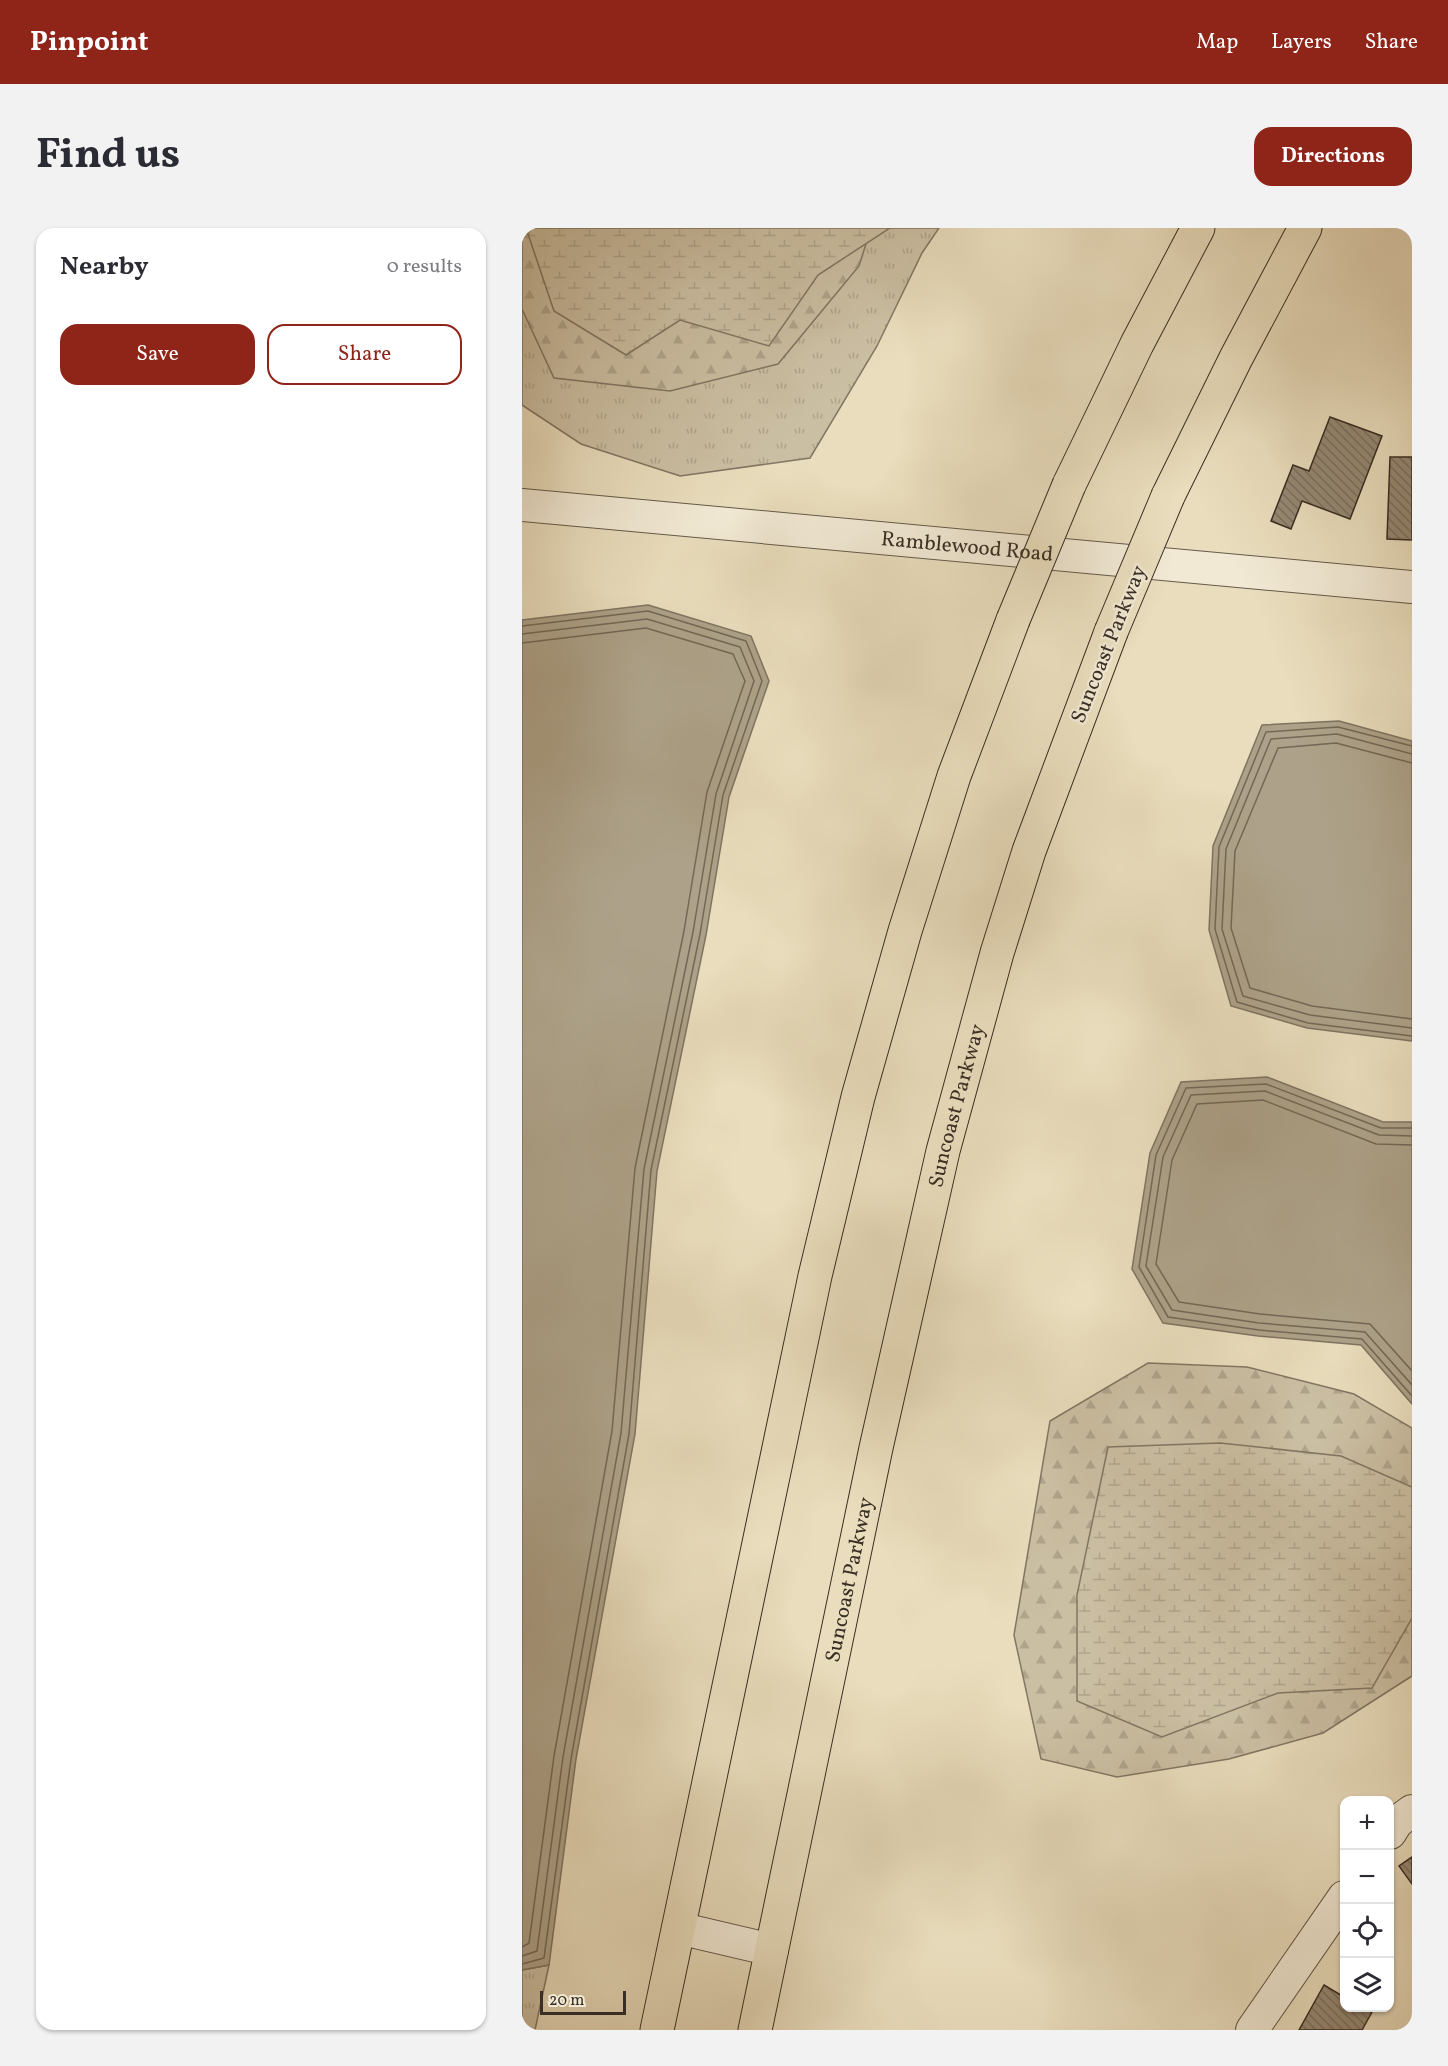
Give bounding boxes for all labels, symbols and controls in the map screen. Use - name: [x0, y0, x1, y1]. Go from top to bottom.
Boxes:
- text: Pinpoint: [30, 23, 148, 62]
- text: Map: [1196, 28, 1238, 57]
- text: Layers: [1271, 28, 1332, 57]
- text: Share: [1365, 28, 1418, 57]
- text: Find us: [36, 127, 180, 186]
- button: Directions: [1254, 127, 1412, 186]
- text: Nearby: [60, 249, 149, 285]
- text: 0 results: [387, 253, 462, 281]
- button: Save: [60, 324, 255, 385]
- button: Share: [267, 324, 462, 385]
- street label: Ramblewood Road: [880, 525, 1054, 570]
- street label: Suncoast Parkway: [1064, 561, 1155, 728]
- street label: Suncoast Parkway: [922, 1020, 993, 1191]
- street label: Suncoast Parkway: [819, 1494, 882, 1665]
- map controls: [1340, 1796, 1394, 2012]
- button: +: [1340, 1796, 1394, 1850]
- button: −: [1340, 1850, 1394, 1904]
- button: locate: [1340, 1904, 1394, 1958]
- button: layers: [1340, 1958, 1394, 2012]
- scale bar: [540, 1988, 626, 2016]
- text: 20 m: [549, 1990, 584, 2012]

